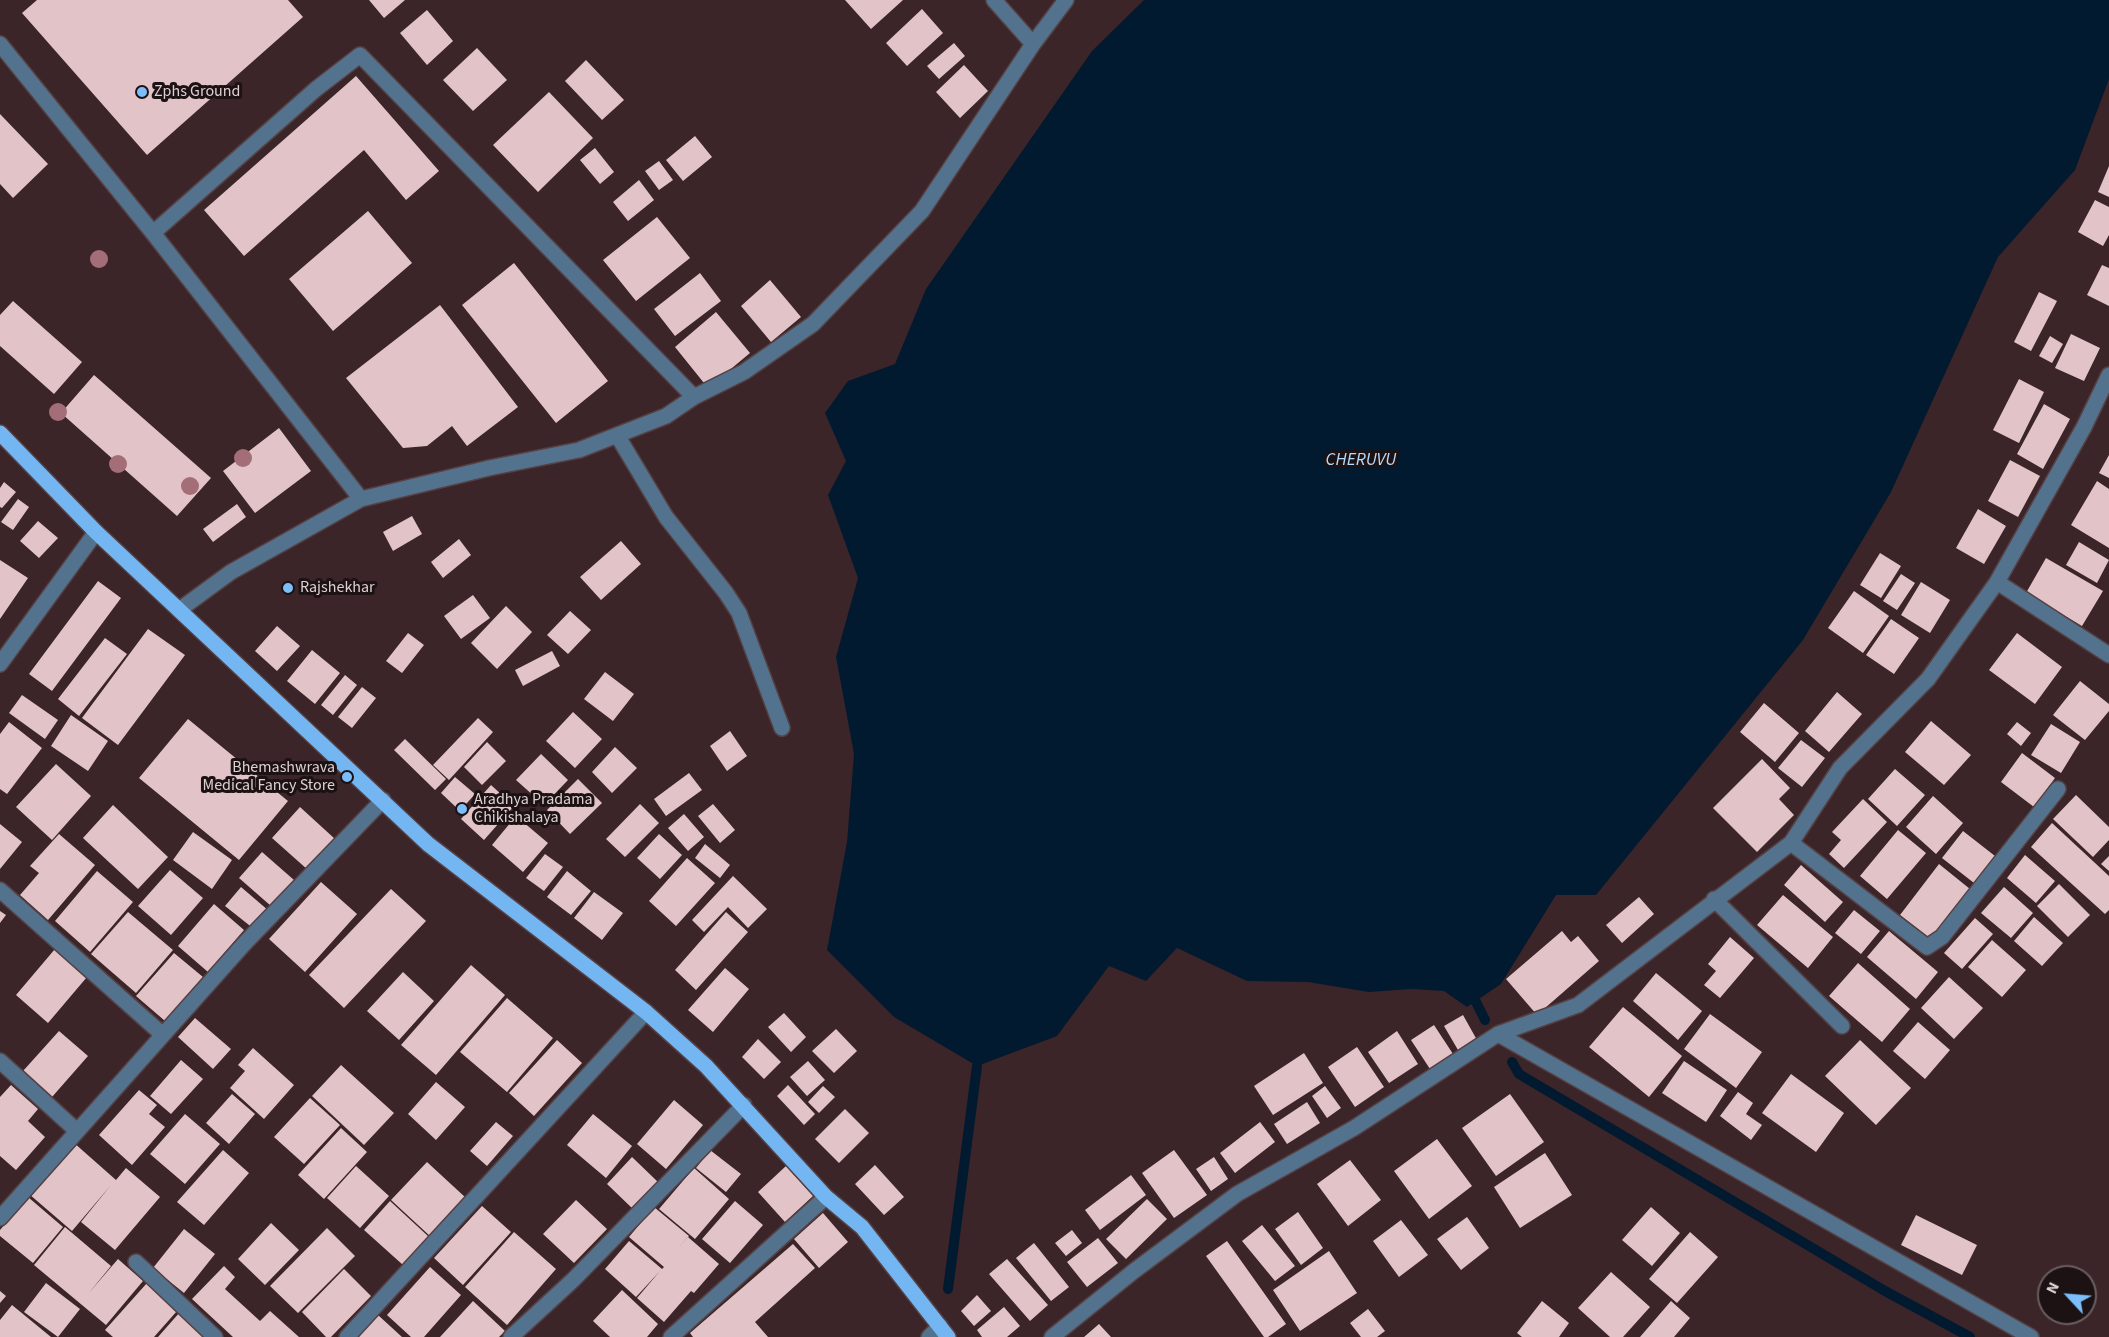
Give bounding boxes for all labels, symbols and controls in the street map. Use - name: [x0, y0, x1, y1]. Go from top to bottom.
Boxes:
- place label: Zphs Ground: [154, 82, 240, 102]
- marker: Zphs Ground: [135, 85, 149, 99]
- water label: CHERUVU: [1326, 450, 1396, 472]
- place label: Rajshekhar: [300, 578, 375, 598]
- marker: Rajshekhar: [281, 581, 295, 595]
- place label: Bhemashwrava Medical Fancy Store: [203, 758, 335, 796]
- marker: Bhemashwrava Medical Fancy Store: [340, 770, 354, 784]
- place label: Aradhya Pradama Chikishalaya: [474, 790, 592, 828]
- marker: Aradhya Pradama Chikishalaya: [455, 802, 469, 816]
- north arrow: [2037, 1265, 2097, 1325]
- text: N: [2040, 1278, 2065, 1298]

